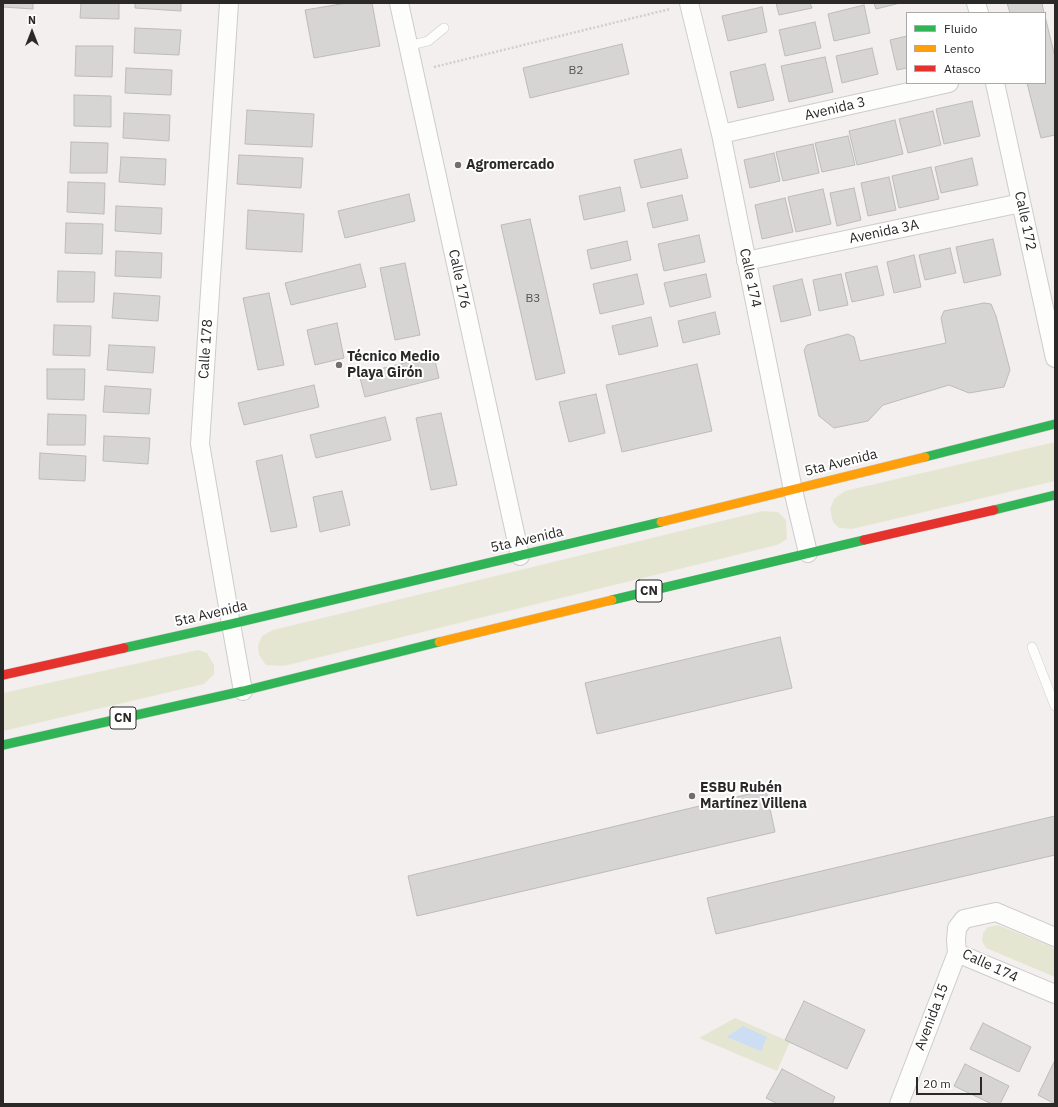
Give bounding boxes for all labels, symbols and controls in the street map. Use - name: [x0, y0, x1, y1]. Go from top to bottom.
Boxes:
- north arrow: [12, 12, 52, 52]
- legend: [906, 12, 1046, 84]
- text: N: [28, 13, 36, 27]
- text: Fluido: [944, 21, 977, 36]
- text: Lento: [944, 41, 974, 56]
- text: Atasco: [944, 61, 981, 76]
- house number: B2: [568, 64, 584, 78]
- street label: Avenida 3: [803, 94, 867, 124]
- place label: Agromercado: [466, 157, 554, 173]
- marker: Agromercado: [453, 160, 463, 170]
- street label: Calle 172: [1011, 190, 1039, 252]
- street label: Avenida 3A: [848, 216, 920, 248]
- street label: Calle 174: [736, 247, 764, 309]
- street label: Calle 176: [445, 248, 473, 310]
- house number: B3: [525, 292, 541, 306]
- street label: Calle 178: [196, 319, 216, 379]
- place label: Técnico Medio Playa Girón: [347, 349, 440, 382]
- marker: Técnico Medio Playa Girón: [334, 360, 344, 370]
- street label: 5ta Avenida: [803, 446, 879, 480]
- street label: 5ta Avenida: [489, 523, 565, 557]
- road number: CN: [636, 580, 662, 602]
- street label: 5ta Avenida: [173, 597, 249, 631]
- road number: CN: [110, 707, 136, 729]
- place label: ESBU Rubén Martínez Villena: [700, 780, 807, 812]
- marker: ESBU Rubén Martínez Villena: [687, 791, 697, 801]
- street label: Calle 174: [959, 946, 1021, 986]
- street label: Avenida 15: [912, 981, 952, 1053]
- scale bar: [918, 1069, 984, 1095]
- text: 20 m: [923, 1076, 951, 1091]

